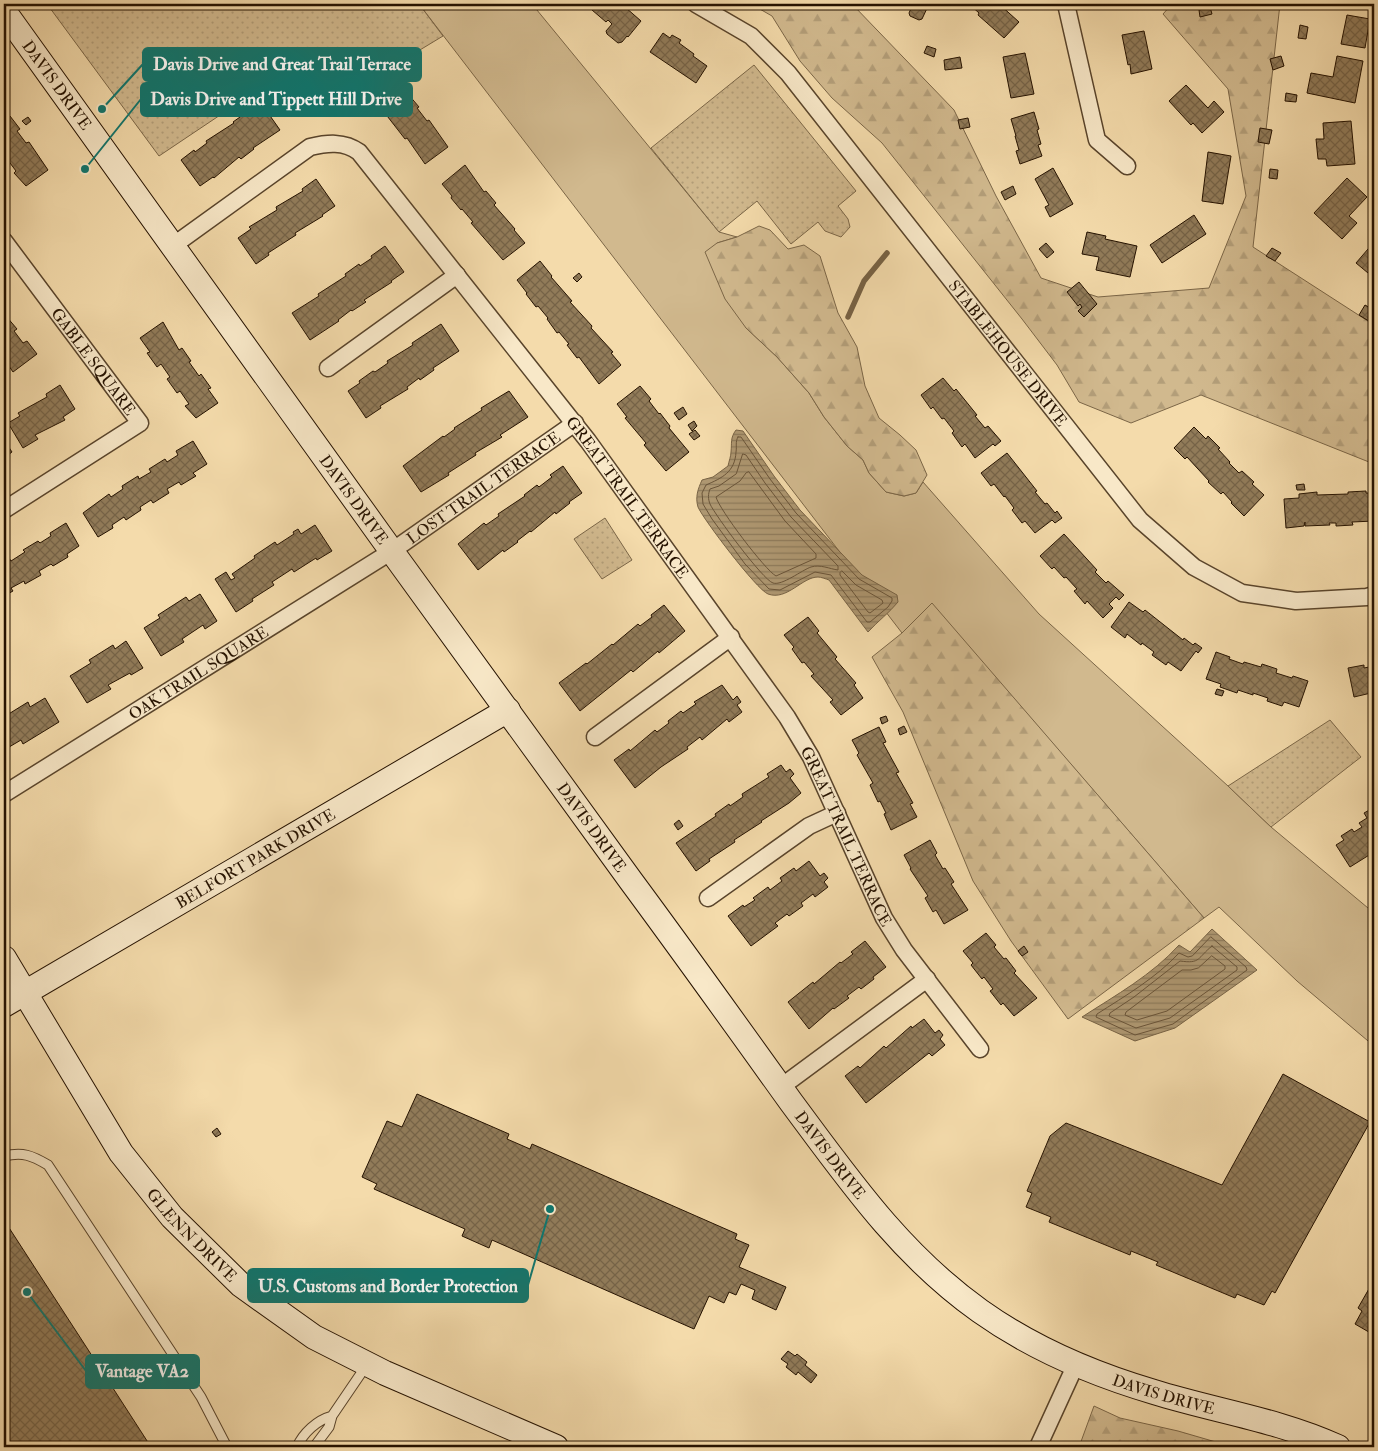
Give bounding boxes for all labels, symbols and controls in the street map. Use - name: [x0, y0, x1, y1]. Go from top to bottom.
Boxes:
- street label: DAVIS DRIVE: [18, 37, 96, 134]
- callout: Davis Drive and Great Trail Terrace: [143, 48, 421, 81]
- text: Davis Drive and Great Trail Terrace: [153, 53, 411, 76]
- callout: Davis Drive and Tippett Hill Drive: [141, 83, 412, 116]
- text: Davis Drive and Tippett Hill Drive: [150, 88, 402, 111]
- street label: STABLEHOUSE DRIVE: [944, 276, 1071, 431]
- street label: GABLE SQUARE: [46, 304, 140, 419]
- street label: GREAT TRAIL TERRACE: [561, 412, 693, 583]
- street label: LOST TRAIL TERRACE: [403, 427, 565, 549]
- street label: DAVIS DRIVE: [315, 451, 393, 549]
- street label: OAK TRAIL SQUARE: [125, 622, 272, 724]
- street label: GREAT TRAIL TERRACE: [796, 743, 896, 931]
- street label: DAVIS DRIVE: [552, 779, 630, 876]
- street label: BELFORT PARK DRIVE: [172, 804, 339, 913]
- street label: DAVIS DRIVE: [790, 1107, 870, 1203]
- street label: GLENN DRIVE: [142, 1185, 241, 1287]
- callout: U.S. Customs and Border Protection: [248, 1269, 528, 1302]
- text: U.S. Customs and Border Protection: [258, 1275, 519, 1298]
- callout: Vantage VA2: [86, 1355, 199, 1388]
- text: Vantage VA2: [94, 1360, 189, 1383]
- street label: DAVIS DRIVE: [1110, 1370, 1217, 1419]

